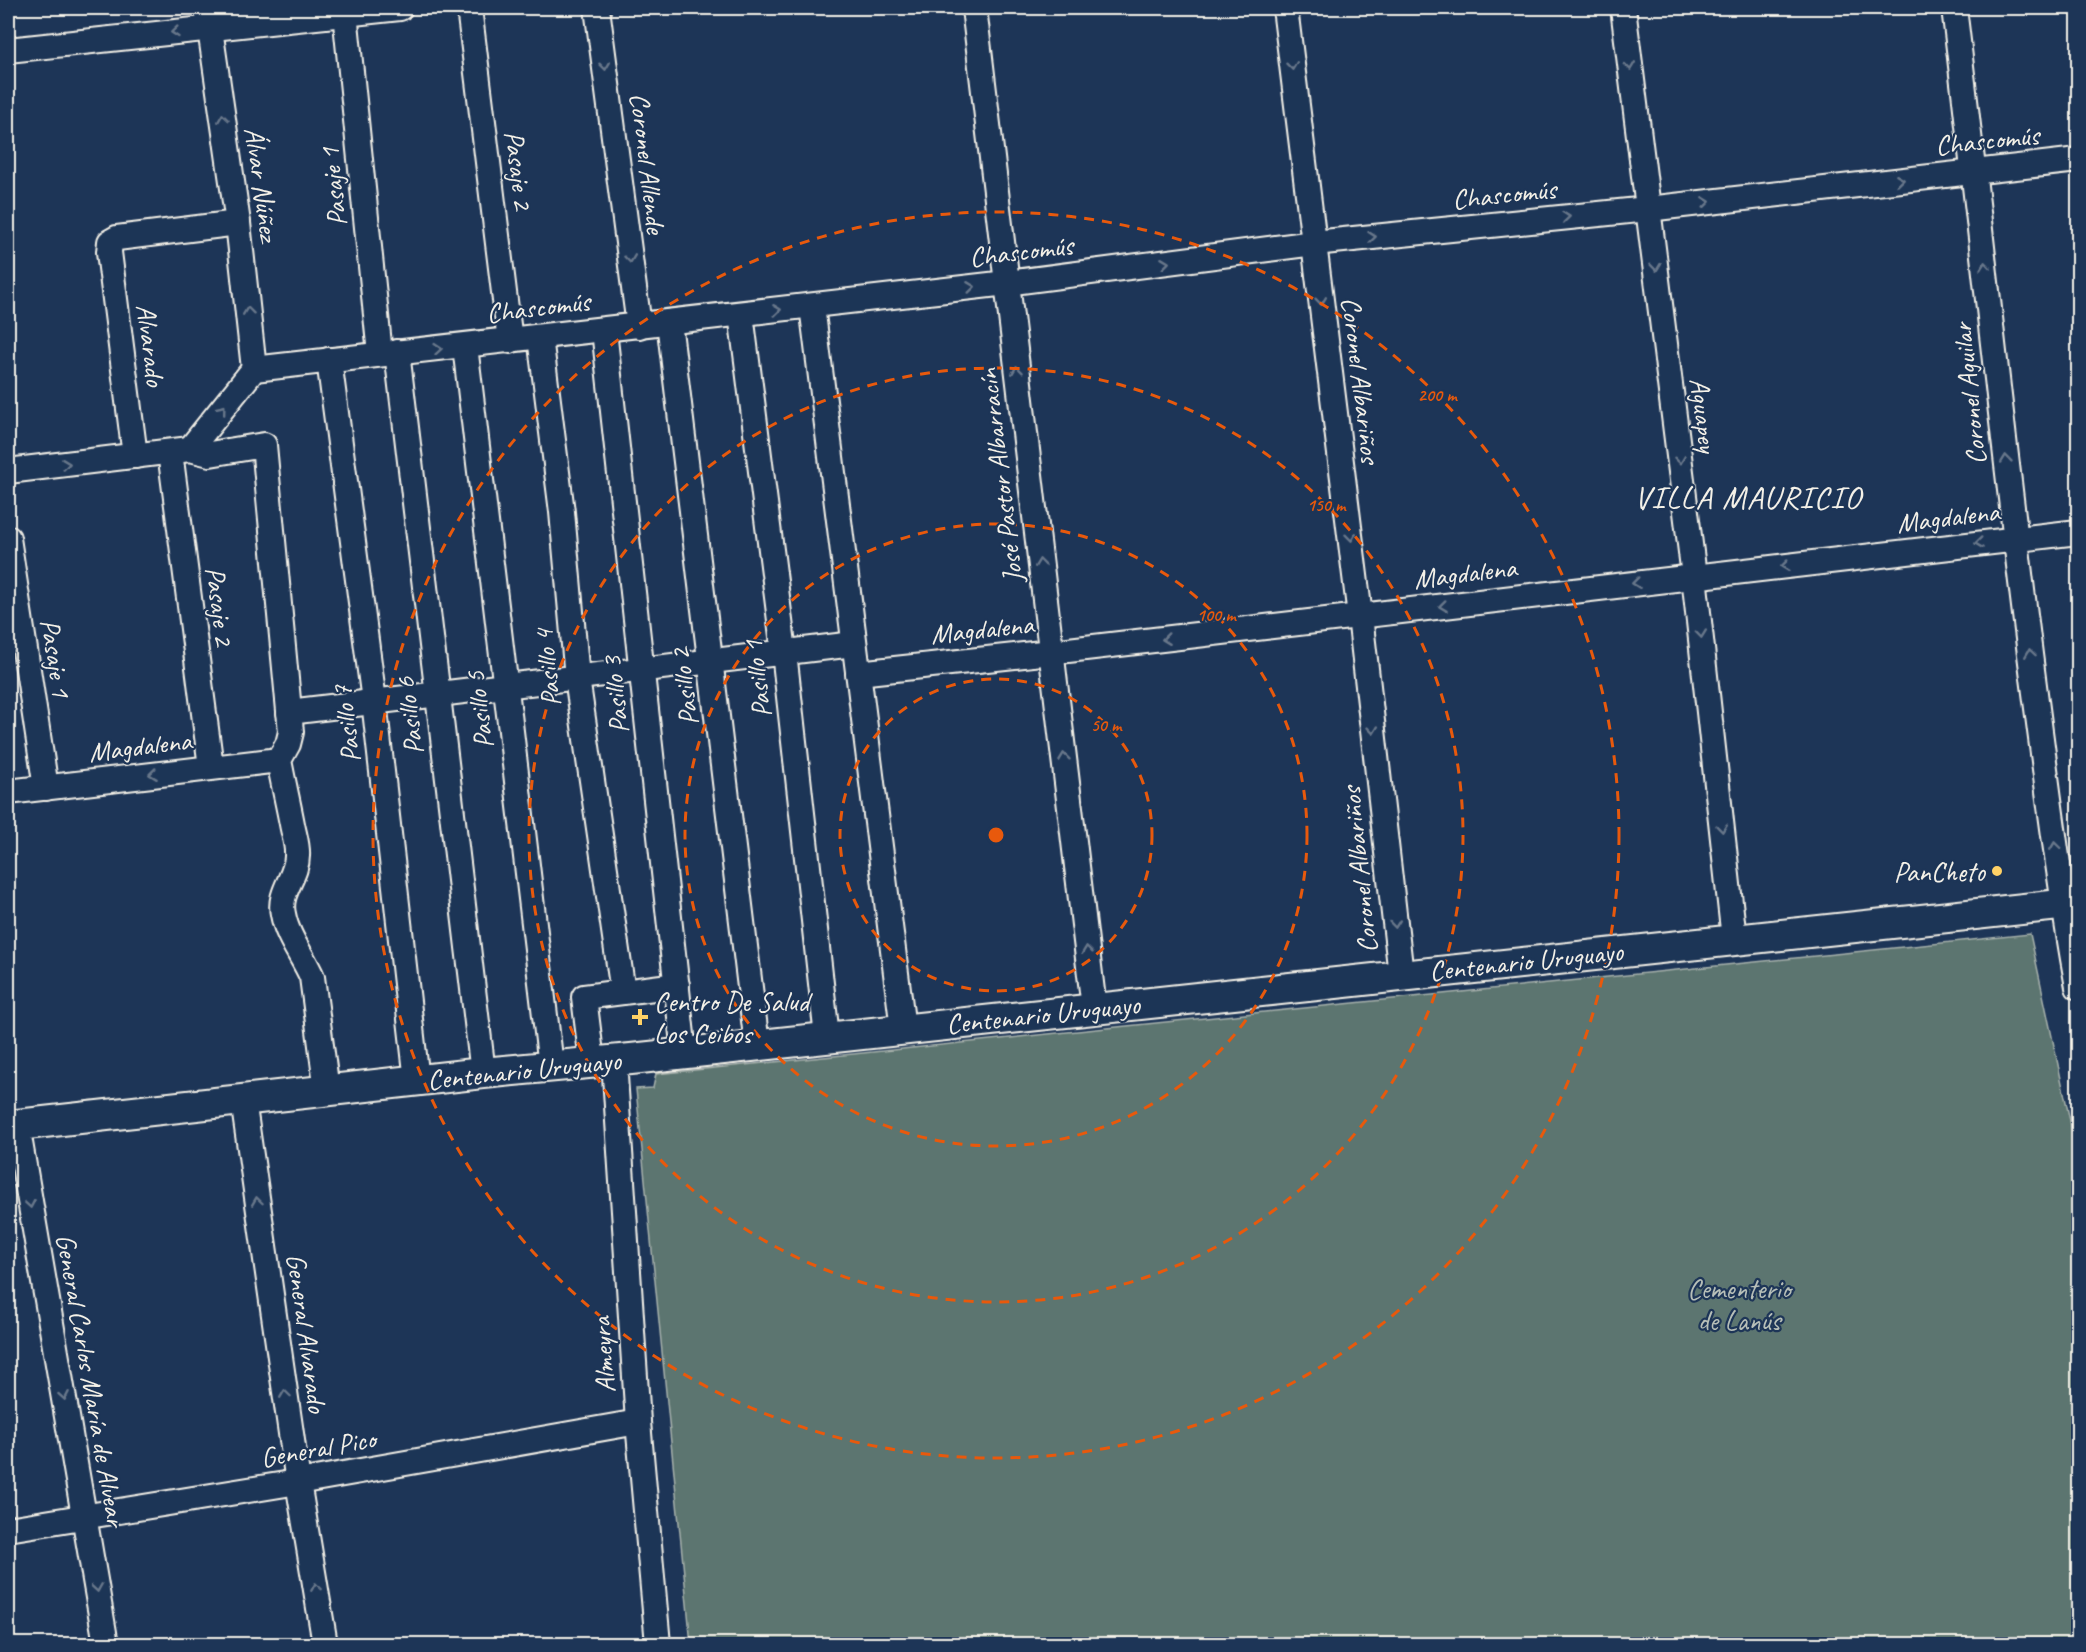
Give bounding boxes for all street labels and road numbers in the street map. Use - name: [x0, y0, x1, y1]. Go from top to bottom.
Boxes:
- street label: Coronel Allende: [622, 91, 674, 237]
- street label: Chascomús: [1933, 117, 2043, 163]
- street label: Álvar Núñez: [237, 125, 288, 246]
- street label: Pasaje 2: [497, 129, 541, 214]
- street label: Pasaje 1: [311, 144, 355, 228]
- street label: Chascomús: [1450, 171, 1560, 217]
- street label: Chascomús: [967, 227, 1077, 275]
- street label: Chascomús: [484, 283, 594, 331]
- street label: Coronel Albariños: [1333, 295, 1389, 467]
- street label: Alvarado: [129, 302, 174, 390]
- street label: Coronel Aguilar: [1944, 320, 1994, 467]
- street label: José Pastor Albarracín: [969, 365, 1031, 587]
- street label: Aguapey: [1682, 376, 1726, 457]
- street label: Magdalena: [1895, 493, 2003, 541]
- street label: Magdalena: [1412, 549, 1520, 597]
- street label: Pasaje 2: [198, 565, 242, 650]
- street label: Magdalena: [929, 606, 1037, 652]
- street label: Pasaje 1: [33, 616, 80, 701]
- street label: Pasillo 4: [525, 625, 568, 708]
- street label: Pasillo 1: [735, 637, 779, 720]
- street label: Pasillo 2: [662, 644, 706, 728]
- street label: Pasillo 3: [593, 652, 636, 735]
- street label: Pasillo 5: [457, 668, 501, 751]
- street label: Pasillo 6: [387, 674, 431, 757]
- street label: Pasillo 7: [324, 682, 368, 765]
- street label: Magdalena: [87, 722, 195, 770]
- street label: Coronel Albariños: [1333, 783, 1385, 955]
- street label: Centenario Uruguayo: [1428, 933, 1627, 989]
- street label: Centenario Uruguayo: [945, 986, 1144, 1042]
- street label: Centenario Uruguayo: [426, 1042, 625, 1098]
- street label: General Carlos María de Alvear: [48, 1231, 134, 1532]
- street label: General Alvarado: [279, 1251, 336, 1417]
- street label: Almeyra: [583, 1314, 623, 1394]
- street label: General Pico: [258, 1420, 381, 1475]

